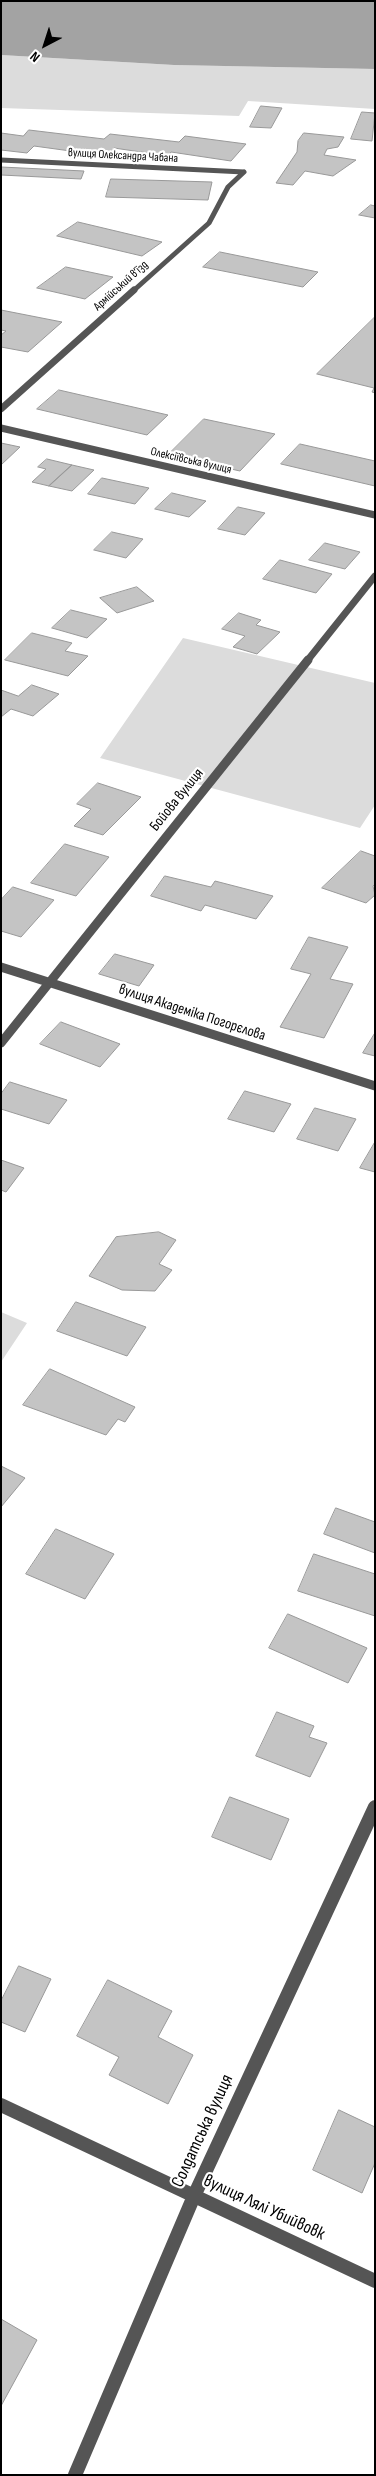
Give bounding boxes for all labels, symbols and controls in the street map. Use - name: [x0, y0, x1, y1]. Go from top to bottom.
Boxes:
- north arrow: [20, 20, 70, 70]
- text: N: [27, 48, 43, 66]
- street label: вулиця Олександра Чабана: [68, 146, 178, 166]
- street label: Армійський в’їзд: [91, 258, 151, 314]
- street label: Олексіївська вулиця: [149, 445, 233, 477]
- street label: Бойова вулиця: [146, 765, 208, 835]
- street label: вулиця Академіка Погорєлова: [116, 981, 268, 1045]
- street label: Солдатська вулиця: [167, 2071, 239, 2191]
- street label: вулиця Лялі Убийвовк: [200, 2170, 328, 2246]

